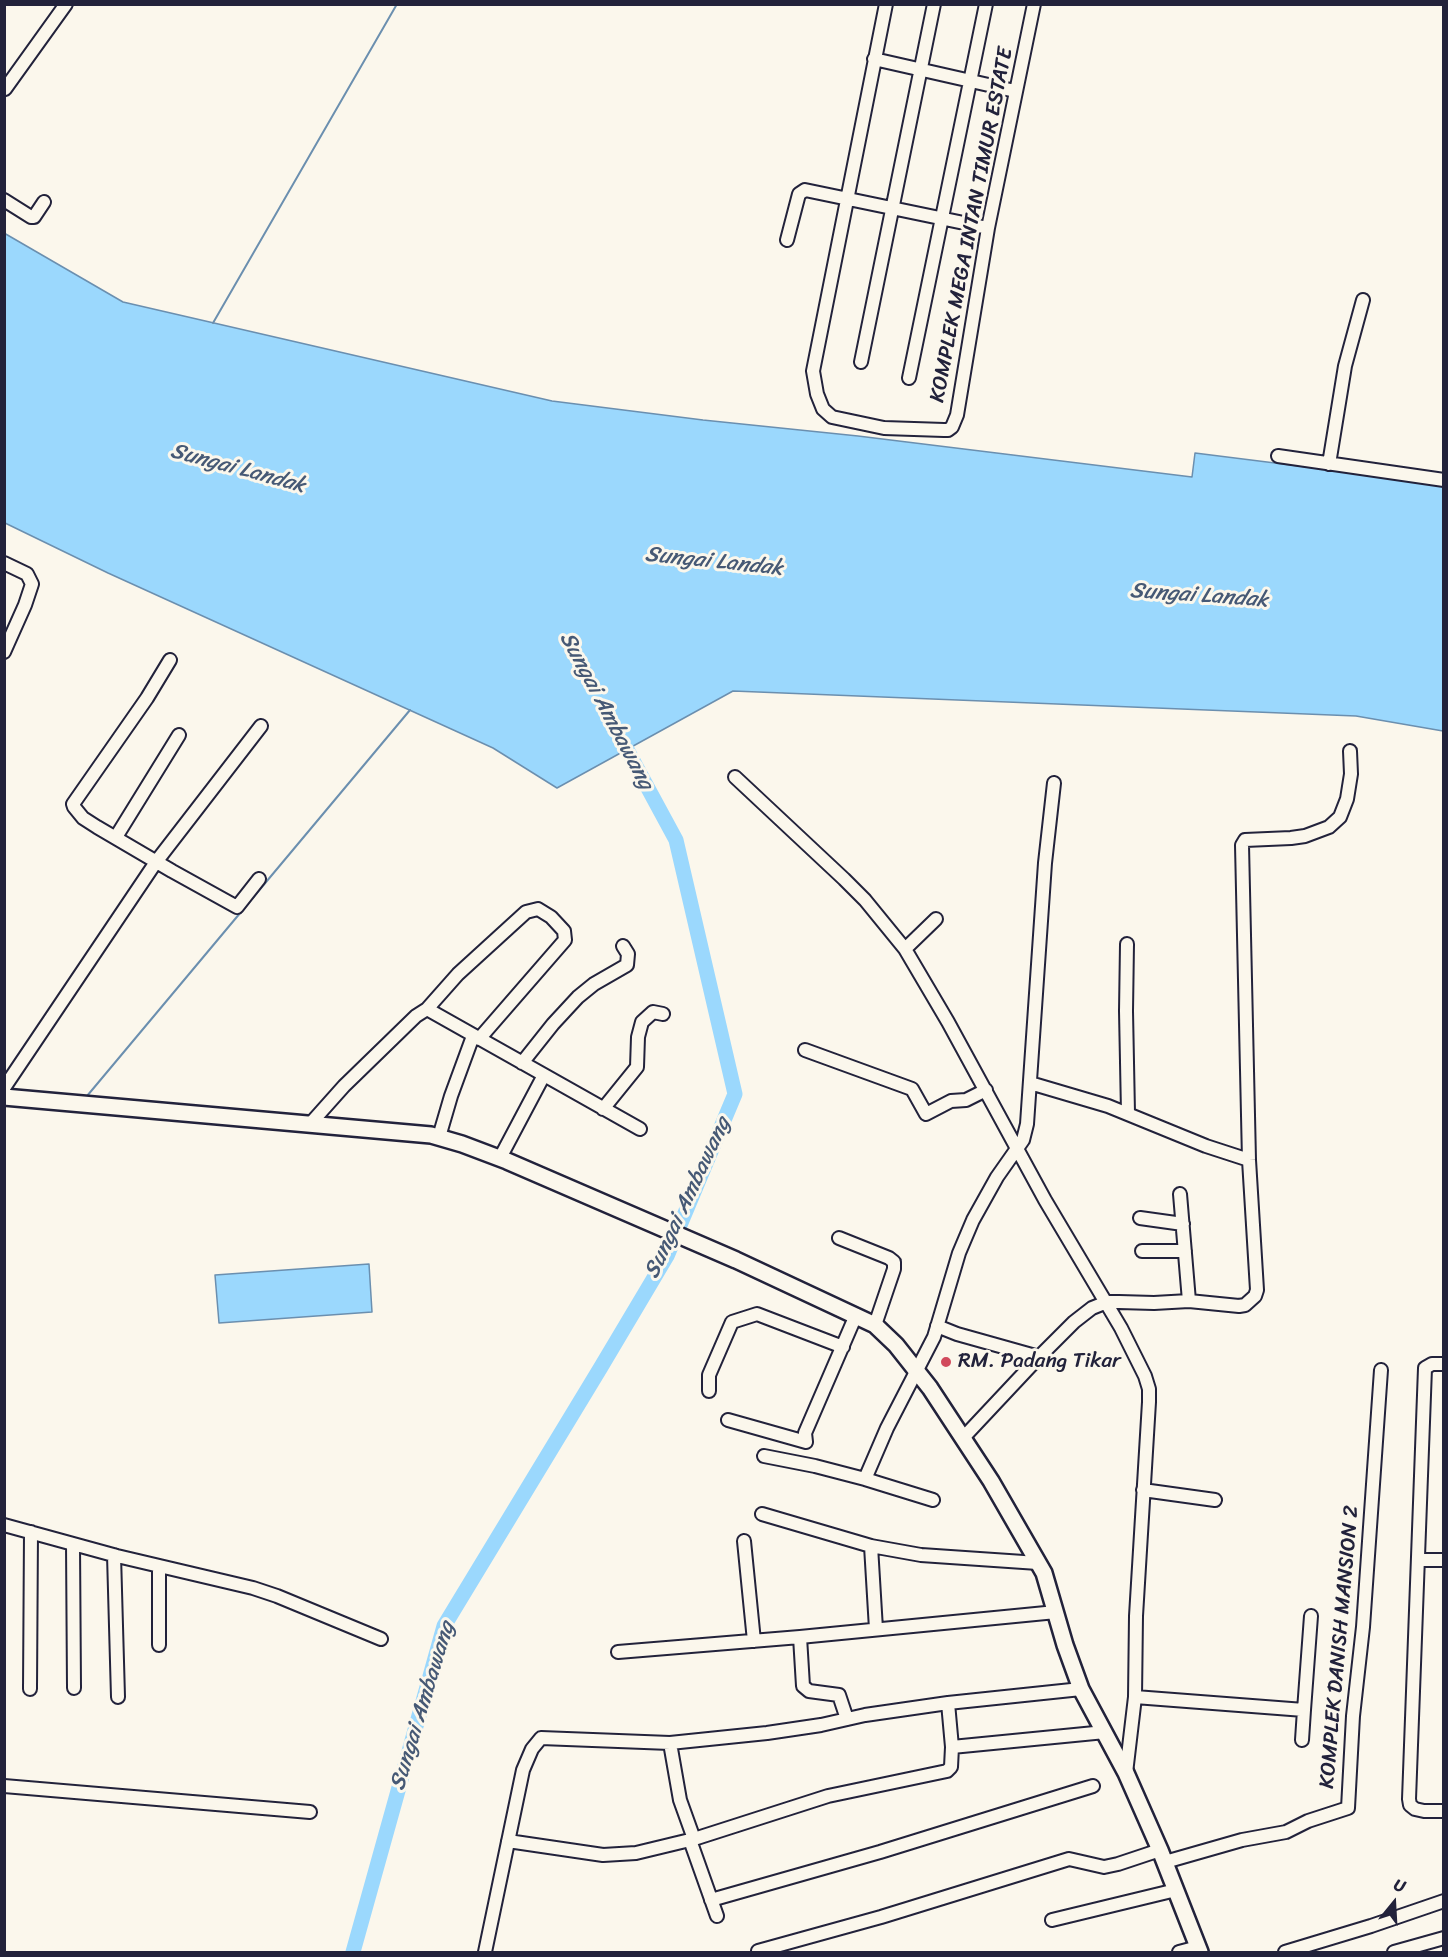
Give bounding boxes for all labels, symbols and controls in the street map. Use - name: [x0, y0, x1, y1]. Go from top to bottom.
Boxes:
- street label: KOMPLEK MEGA INTAN TIMUR ESTATE: [925, 45, 1019, 405]
- water label: Sungai Landak: [168, 438, 308, 500]
- water label: Sungai Landak: [644, 542, 784, 582]
- water label: Sungai Landak: [1129, 578, 1269, 614]
- water label: Sungai Ambawang: [553, 628, 659, 794]
- water label: Sungai Ambawang: [639, 1113, 737, 1283]
- place label: RM. Padang Tikar: [958, 1349, 1121, 1375]
- marker: RM. Padang Tikar: [939, 1355, 953, 1369]
- street label: KOMPLEK DANISH MANSION 2: [1315, 1504, 1365, 1790]
- water label: Sungai Ambawang: [385, 1619, 461, 1793]
- text: U: [1390, 1870, 1409, 1901]
- north arrow: [1364, 1873, 1424, 1933]

